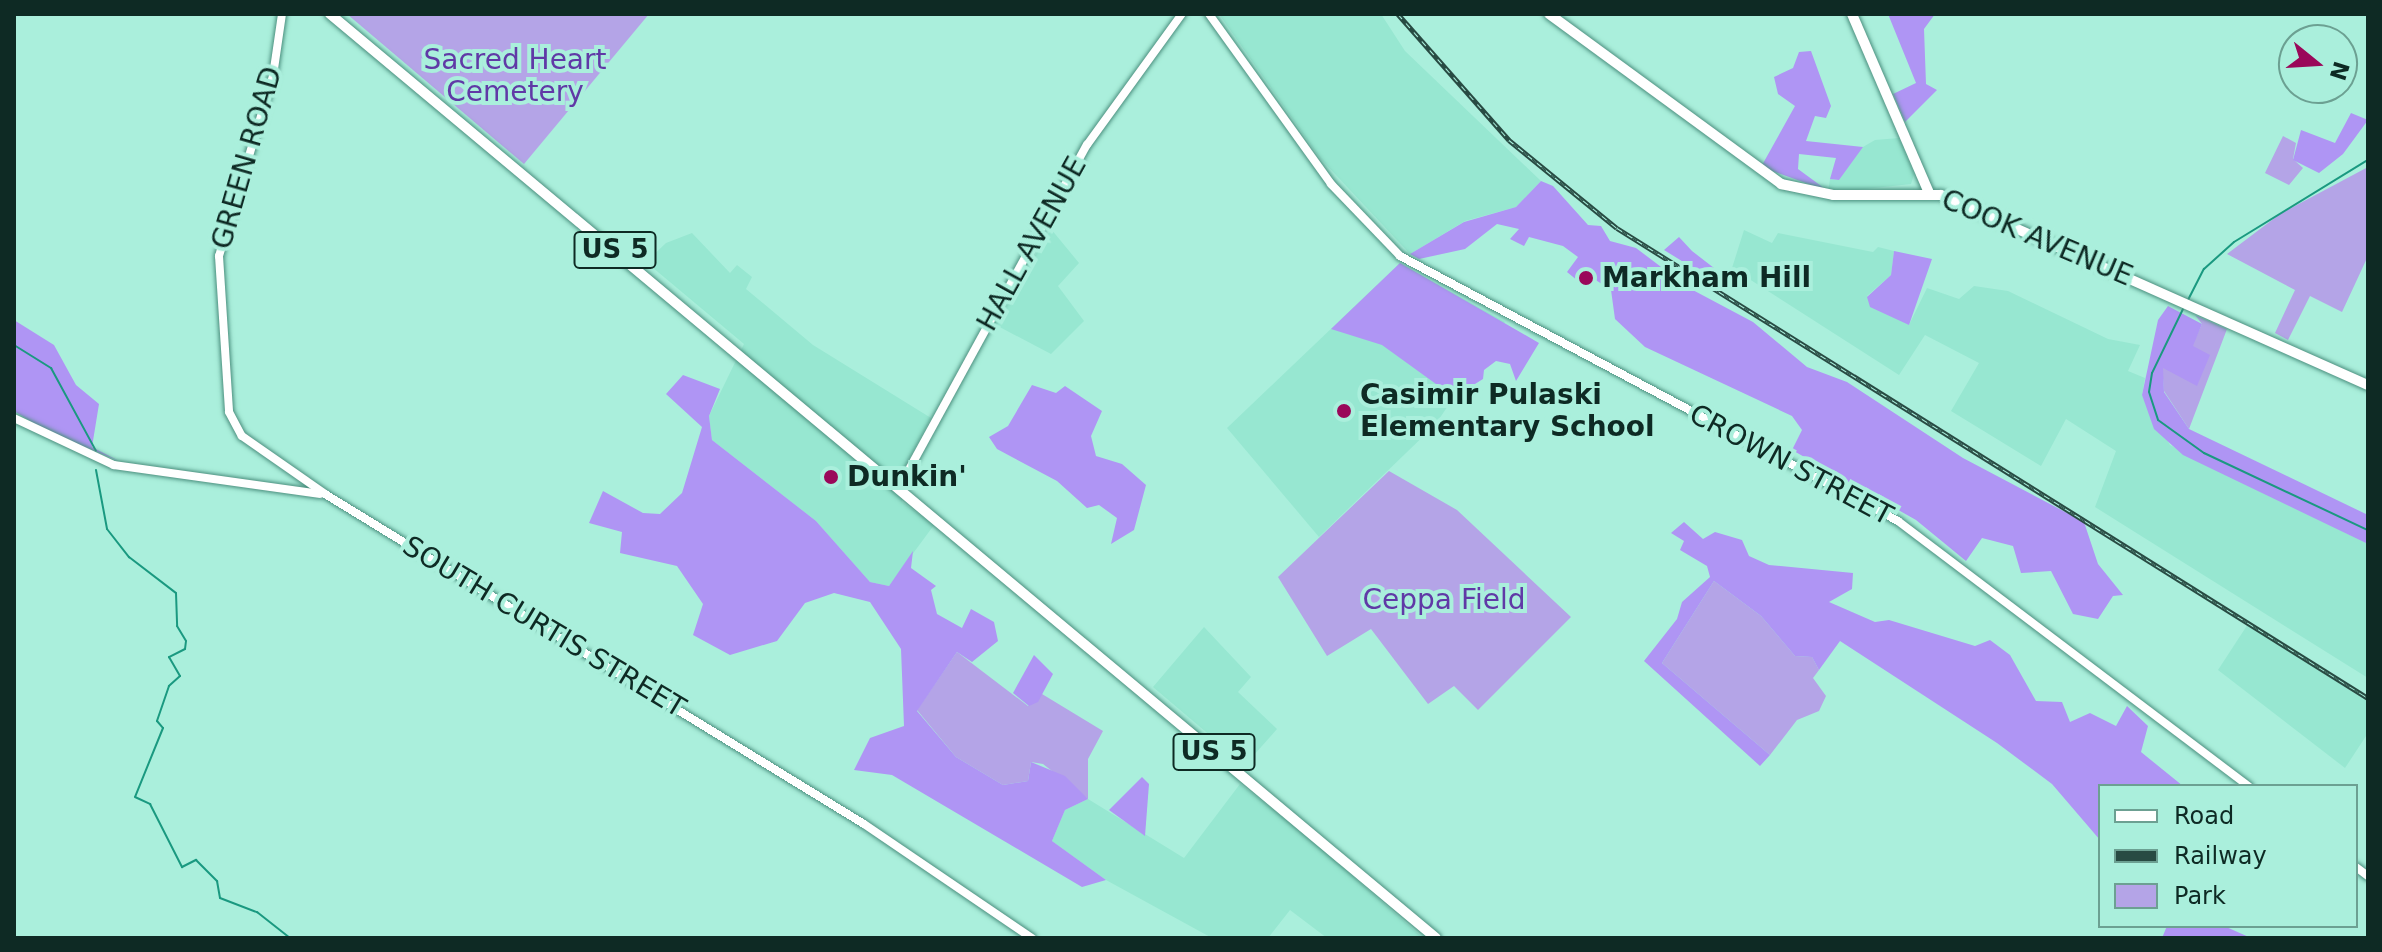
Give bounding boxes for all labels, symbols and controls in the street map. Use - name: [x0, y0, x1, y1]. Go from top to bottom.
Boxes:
- north arrow: [2278, 24, 2358, 104]
- park label: Sacred Heart Cemetery: [423, 43, 607, 109]
- text: N: [2325, 58, 2354, 84]
- street label: GREEN ROAD: [205, 63, 289, 253]
- street label: HALL AVENUE: [970, 151, 1094, 337]
- street label: COOK AVENUE: [1936, 183, 2138, 293]
- road number: US 5: [573, 228, 657, 272]
- place label: Markham Hill: [1602, 261, 1811, 295]
- marker: Markham Hill: [1577, 269, 1595, 287]
- place label: Casimir Pulaski Elementary School: [1360, 378, 1655, 444]
- street label: CROWN STREET: [1684, 397, 1898, 533]
- marker: Casimir Pulaski Elementary School: [1335, 402, 1353, 420]
- place label: Dunkin': [847, 460, 967, 494]
- marker: Dunkin': [822, 468, 840, 486]
- street label: SOUTH CURTIS STREET: [397, 529, 691, 725]
- park label: Ceppa Field: [1362, 583, 1526, 617]
- road number: US 5: [1172, 730, 1256, 774]
- legend: [2098, 784, 2358, 928]
- text: Road: [2174, 802, 2234, 830]
- text: Railway: [2174, 842, 2267, 870]
- text: Park: [2174, 882, 2226, 910]

